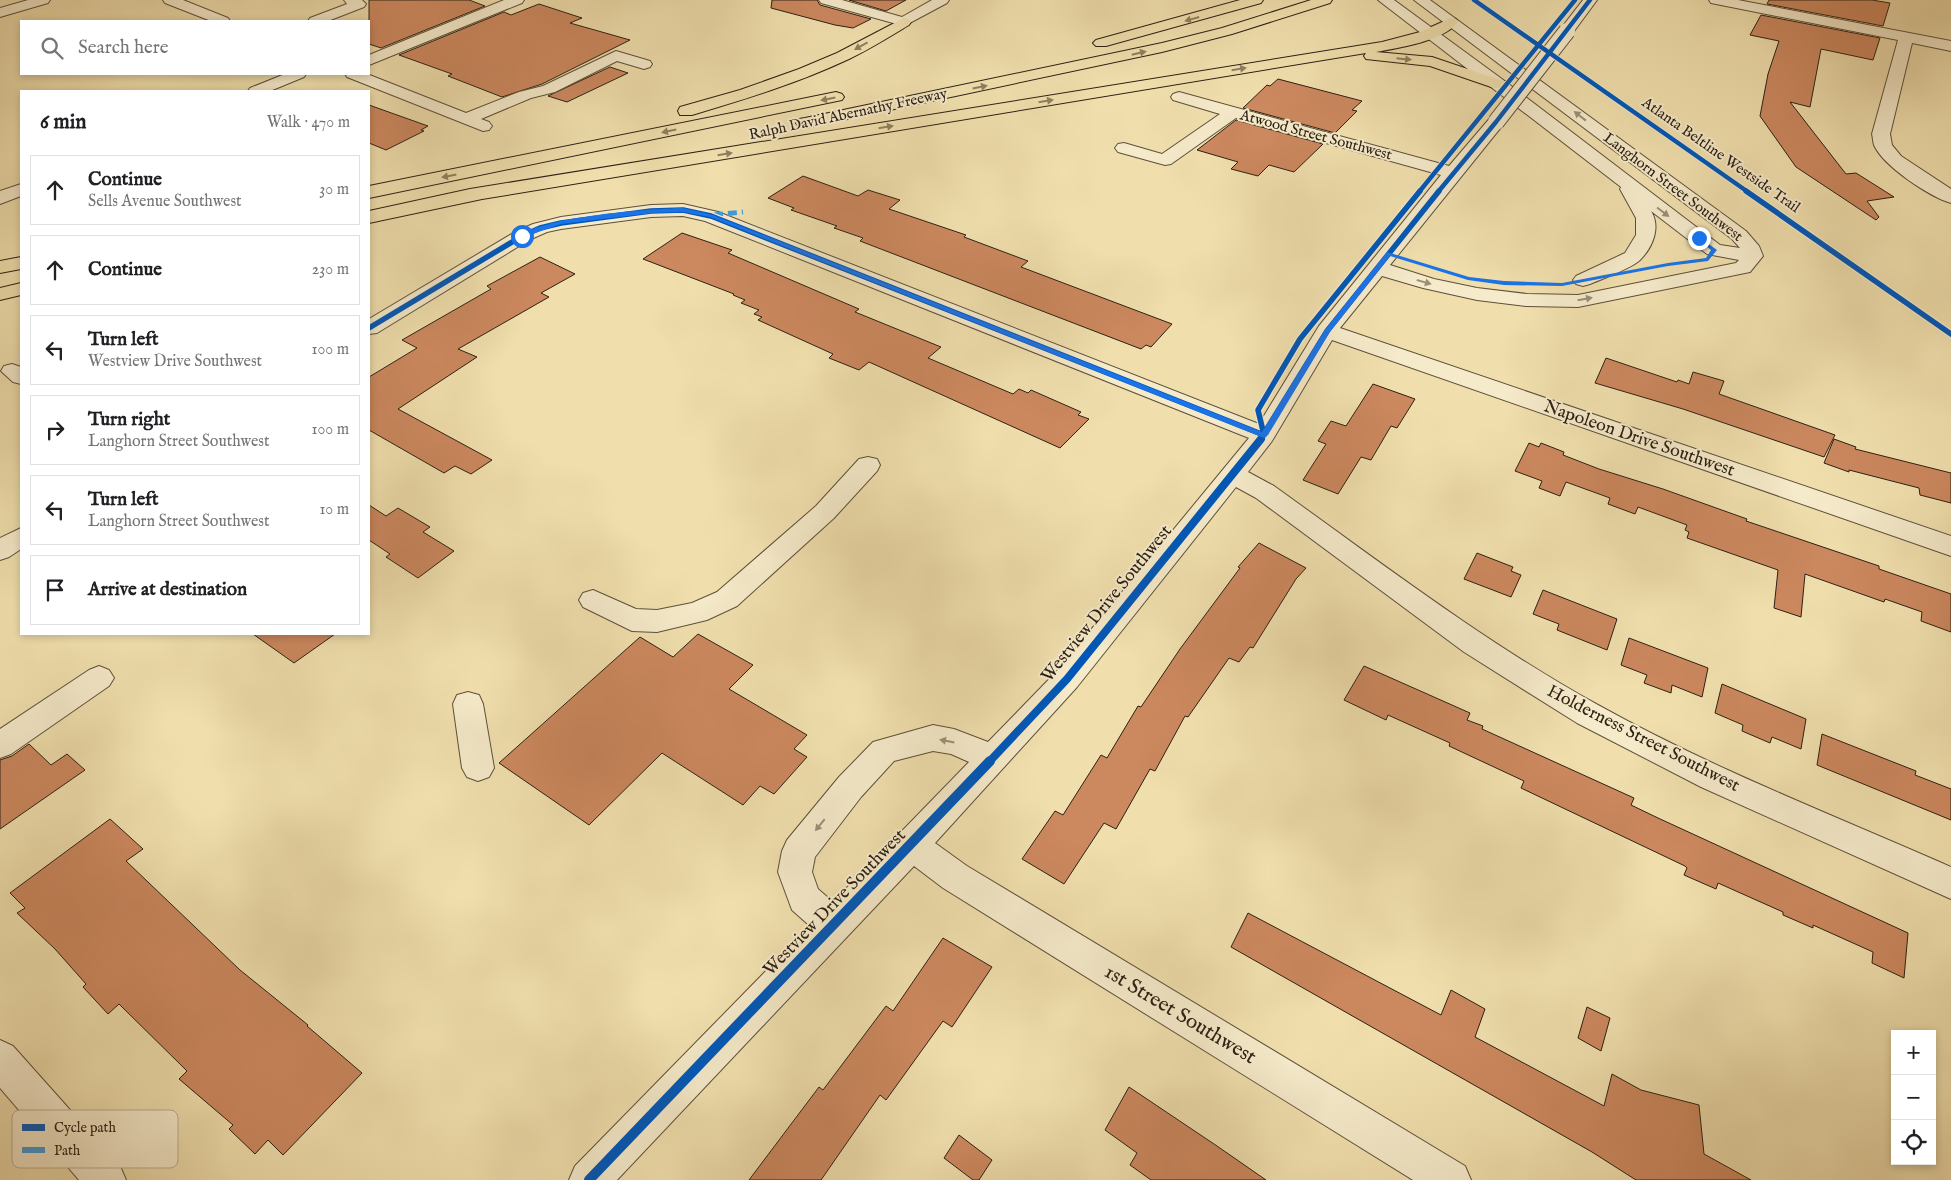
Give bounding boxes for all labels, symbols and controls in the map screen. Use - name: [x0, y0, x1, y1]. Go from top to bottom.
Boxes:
- one-way arrow: [1185, 15, 1200, 23]
- search box: [20, 20, 370, 75]
- icon: search: [38, 34, 66, 62]
- text: Search here: [78, 36, 169, 60]
- one-way arrow: [854, 42, 869, 50]
- one-way arrow: [1131, 49, 1146, 57]
- one-way arrow: [1396, 55, 1412, 63]
- one-way arrow: [1231, 65, 1247, 73]
- one-way arrow: [972, 83, 988, 91]
- street label: Ralph David Abernathy Freeway: [747, 84, 950, 144]
- street label: Atlanta Beltline Westside Trail: [1637, 92, 1805, 218]
- one-way arrow: [820, 95, 836, 103]
- one-way arrow: [1038, 97, 1054, 105]
- street label: Atwood Street Southwest: [1237, 105, 1394, 164]
- text: 6 min: [40, 109, 86, 136]
- one-way arrow: [1573, 111, 1587, 121]
- text: Walk · 470 m: [267, 113, 350, 133]
- one-way arrow: [878, 123, 894, 131]
- one-way arrow: [662, 127, 677, 135]
- street label: Langhorn Street Southwest: [1599, 128, 1747, 246]
- one-way arrow: [718, 149, 734, 157]
- text: Continue: [88, 168, 162, 192]
- one-way arrow: [441, 172, 457, 180]
- icon: ahead: [41, 176, 69, 204]
- text: 30 m: [319, 180, 349, 200]
- text: Sells Avenue Southwest: [88, 192, 242, 212]
- one-way arrow: [1656, 207, 1670, 217]
- route start: [511, 225, 534, 248]
- route end: [1688, 227, 1711, 250]
- icon: ahead: [41, 256, 69, 284]
- text: Continue: [88, 258, 162, 282]
- text: 230 m: [312, 260, 349, 280]
- one-way arrow: [1417, 279, 1432, 287]
- one-way arrow: [1577, 295, 1593, 303]
- text: Turn left: [88, 328, 159, 352]
- icon: left: [41, 336, 69, 364]
- text: 100 m: [312, 340, 349, 360]
- text: Westview Drive Southwest: [88, 352, 262, 372]
- street label: Napoleon Drive Southwest: [1540, 395, 1738, 483]
- text: Turn right: [88, 408, 170, 432]
- icon: right: [41, 416, 69, 444]
- text: 100 m: [312, 420, 349, 440]
- text: Langhorn Street Southwest: [88, 432, 269, 452]
- text: Turn left: [88, 488, 159, 512]
- icon: left: [41, 496, 69, 524]
- text: 10 m: [319, 500, 349, 520]
- text: Langhorn Street Southwest: [88, 512, 269, 532]
- street label: Westview Drive Southwest: [1036, 521, 1178, 687]
- icon: arrive: [41, 576, 69, 604]
- text: Arrive at destination: [88, 578, 247, 602]
- street label: Holderness Street Southwest: [1543, 680, 1743, 798]
- one-way arrow: [939, 736, 955, 744]
- one-way arrow: [815, 818, 826, 831]
- street label: Westview Drive Southwest: [759, 825, 911, 981]
- street label: 1st Street Southwest: [1099, 959, 1261, 1071]
- map controls: [1891, 1030, 1936, 1165]
- button: +: [1891, 1030, 1936, 1075]
- button: −: [1891, 1075, 1936, 1120]
- legend: [12, 1110, 178, 1168]
- text: Cycle path: [54, 1119, 116, 1137]
- button: locate: [1891, 1120, 1936, 1165]
- text: Path: [54, 1142, 81, 1160]

